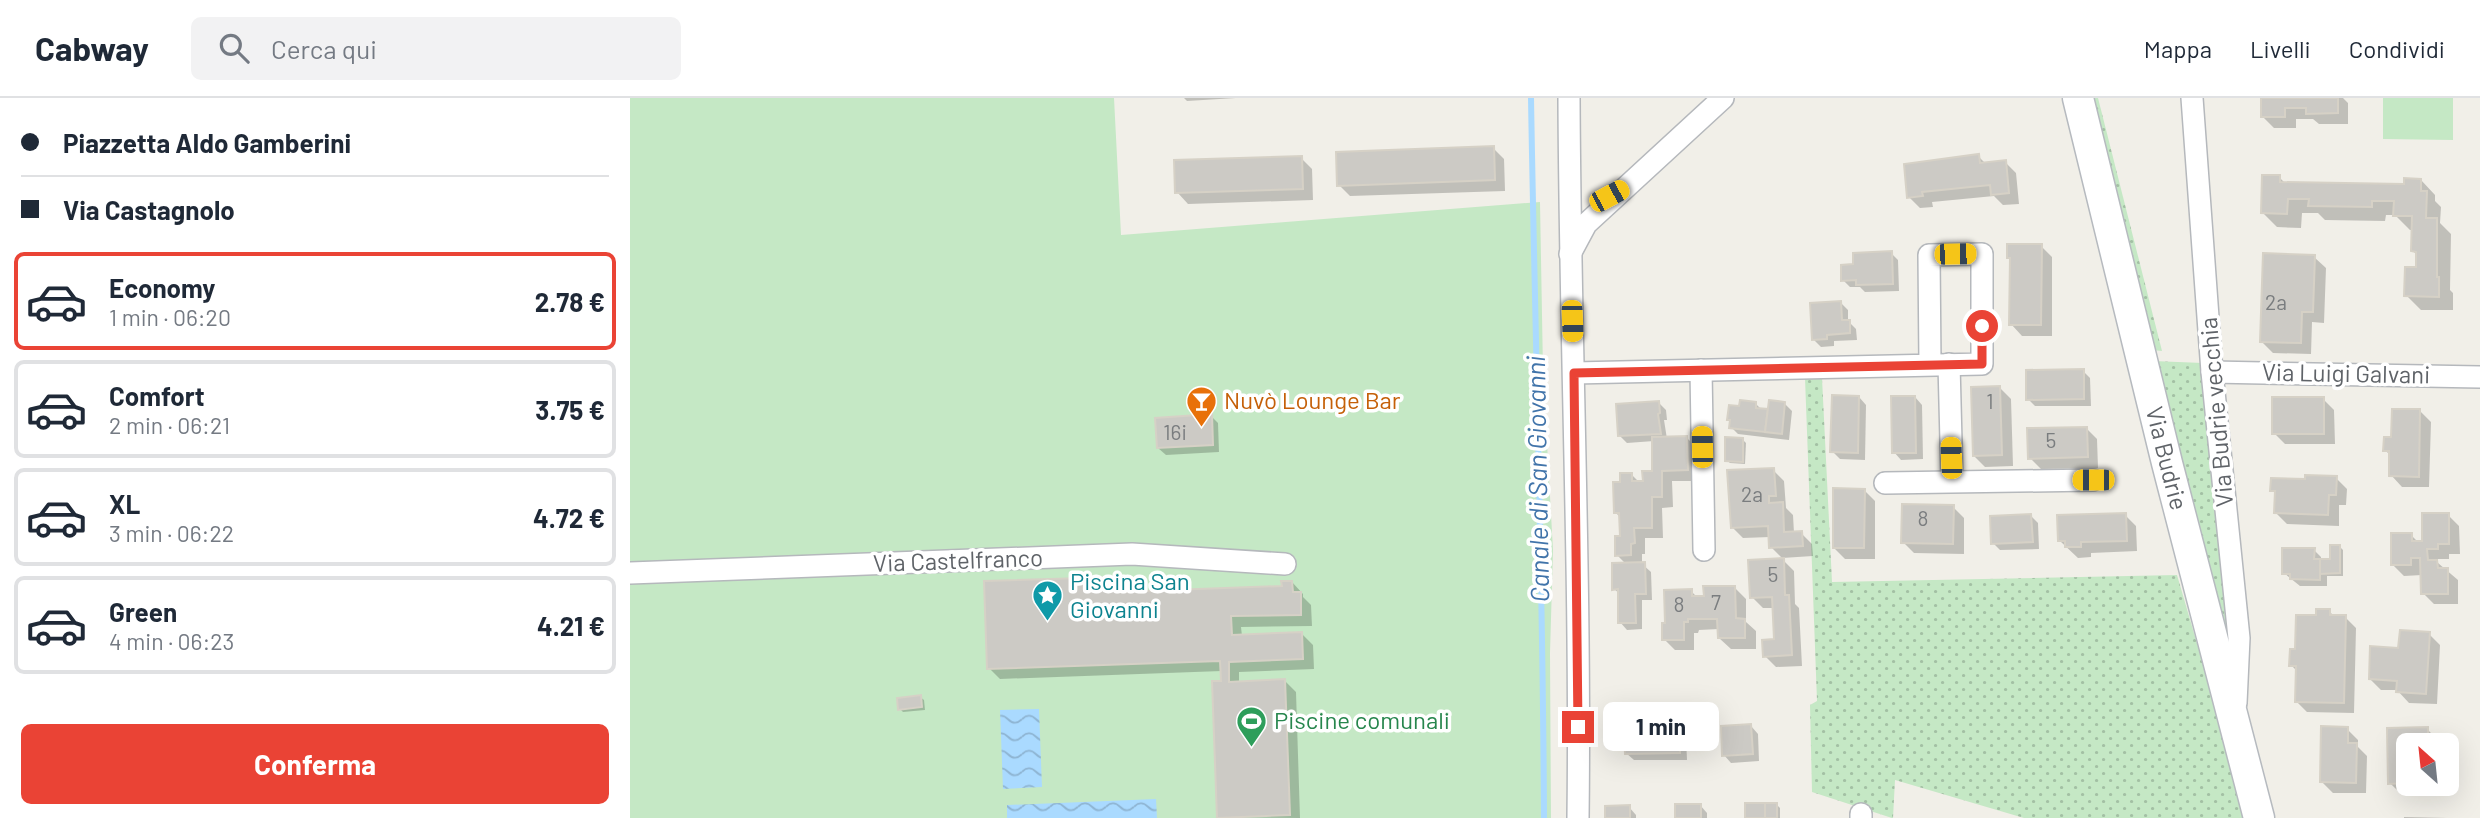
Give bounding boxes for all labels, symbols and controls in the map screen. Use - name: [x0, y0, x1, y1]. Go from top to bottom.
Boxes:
- search box: [191, 17, 681, 80]
- text: Cabway: [35, 28, 149, 68]
- icon: search: [215, 29, 253, 67]
- text: Cerca qui: [271, 33, 377, 64]
- text: Mappa: [2144, 34, 2212, 63]
- text: Livelli: [2250, 34, 2311, 63]
- text: Condividi: [2349, 34, 2445, 63]
- text: Piazzetta Aldo Gamberini: [63, 127, 351, 158]
- car: [1586, 177, 1633, 215]
- text: Via Castagnolo: [63, 194, 235, 225]
- car: [1934, 243, 1977, 265]
- icon: car: [25, 270, 88, 333]
- text: Economy: [109, 272, 215, 303]
- text: 2.78 €: [535, 286, 605, 317]
- house number: 2a: [2265, 289, 2287, 314]
- car: [1561, 300, 1584, 342]
- text: 1 min · 06:20: [109, 303, 231, 331]
- route start: [1966, 310, 1998, 342]
- street label: Via Budrie vecchia: [2193, 316, 2238, 508]
- water label: Canale di San Giovanni: [1519, 355, 1554, 603]
- street label: Via Luigi Galvani: [2262, 357, 2431, 388]
- icon: car: [25, 378, 88, 441]
- text: Comfort: [109, 380, 205, 411]
- bar icon: Nuvò Lounge Bar: [1184, 384, 1218, 428]
- place label: Nuvò Lounge Bar: [1224, 385, 1401, 414]
- house number: 1: [1986, 388, 1994, 413]
- text: 3.75 €: [535, 394, 605, 425]
- street label: Via Budrie: [2141, 403, 2195, 513]
- text: 2 min · 06:21: [109, 411, 230, 439]
- house number: 16i: [1163, 419, 1187, 444]
- car: [1692, 426, 1713, 468]
- house number: 5: [2046, 427, 2056, 452]
- car: [1940, 437, 1963, 479]
- car: [2073, 470, 2115, 491]
- house number: 2a: [1741, 481, 1763, 506]
- icon: car: [25, 486, 88, 549]
- text: XL: [109, 488, 140, 519]
- text: 4.72 €: [533, 502, 605, 533]
- house number: 8: [1918, 505, 1928, 530]
- text: 3 min · 06:22: [109, 519, 234, 547]
- street label: Via Castelfranco: [873, 542, 1043, 577]
- house number: 5: [1768, 561, 1778, 586]
- place label: Piscina San Giovanni: [1070, 566, 1190, 623]
- place icon: Piscina San Giovanni: [1030, 579, 1064, 623]
- house number: 7: [1711, 589, 1721, 614]
- house number: 8: [1674, 591, 1684, 616]
- icon: car: [25, 594, 88, 657]
- text: Green: [109, 596, 177, 627]
- text: 4.21 €: [537, 610, 605, 641]
- text: 4 min · 06:23: [109, 627, 234, 655]
- callout: 1 min: [1602, 702, 1718, 752]
- sports icon: Piscine comunali: [1234, 704, 1268, 748]
- place label: Piscine comunali: [1274, 705, 1450, 734]
- route end: [1562, 711, 1594, 743]
- text: 1 min: [1636, 712, 1686, 740]
- button: Conferma: [21, 724, 609, 804]
- north arrow: [2396, 733, 2459, 796]
- map controls: [2396, 733, 2459, 796]

